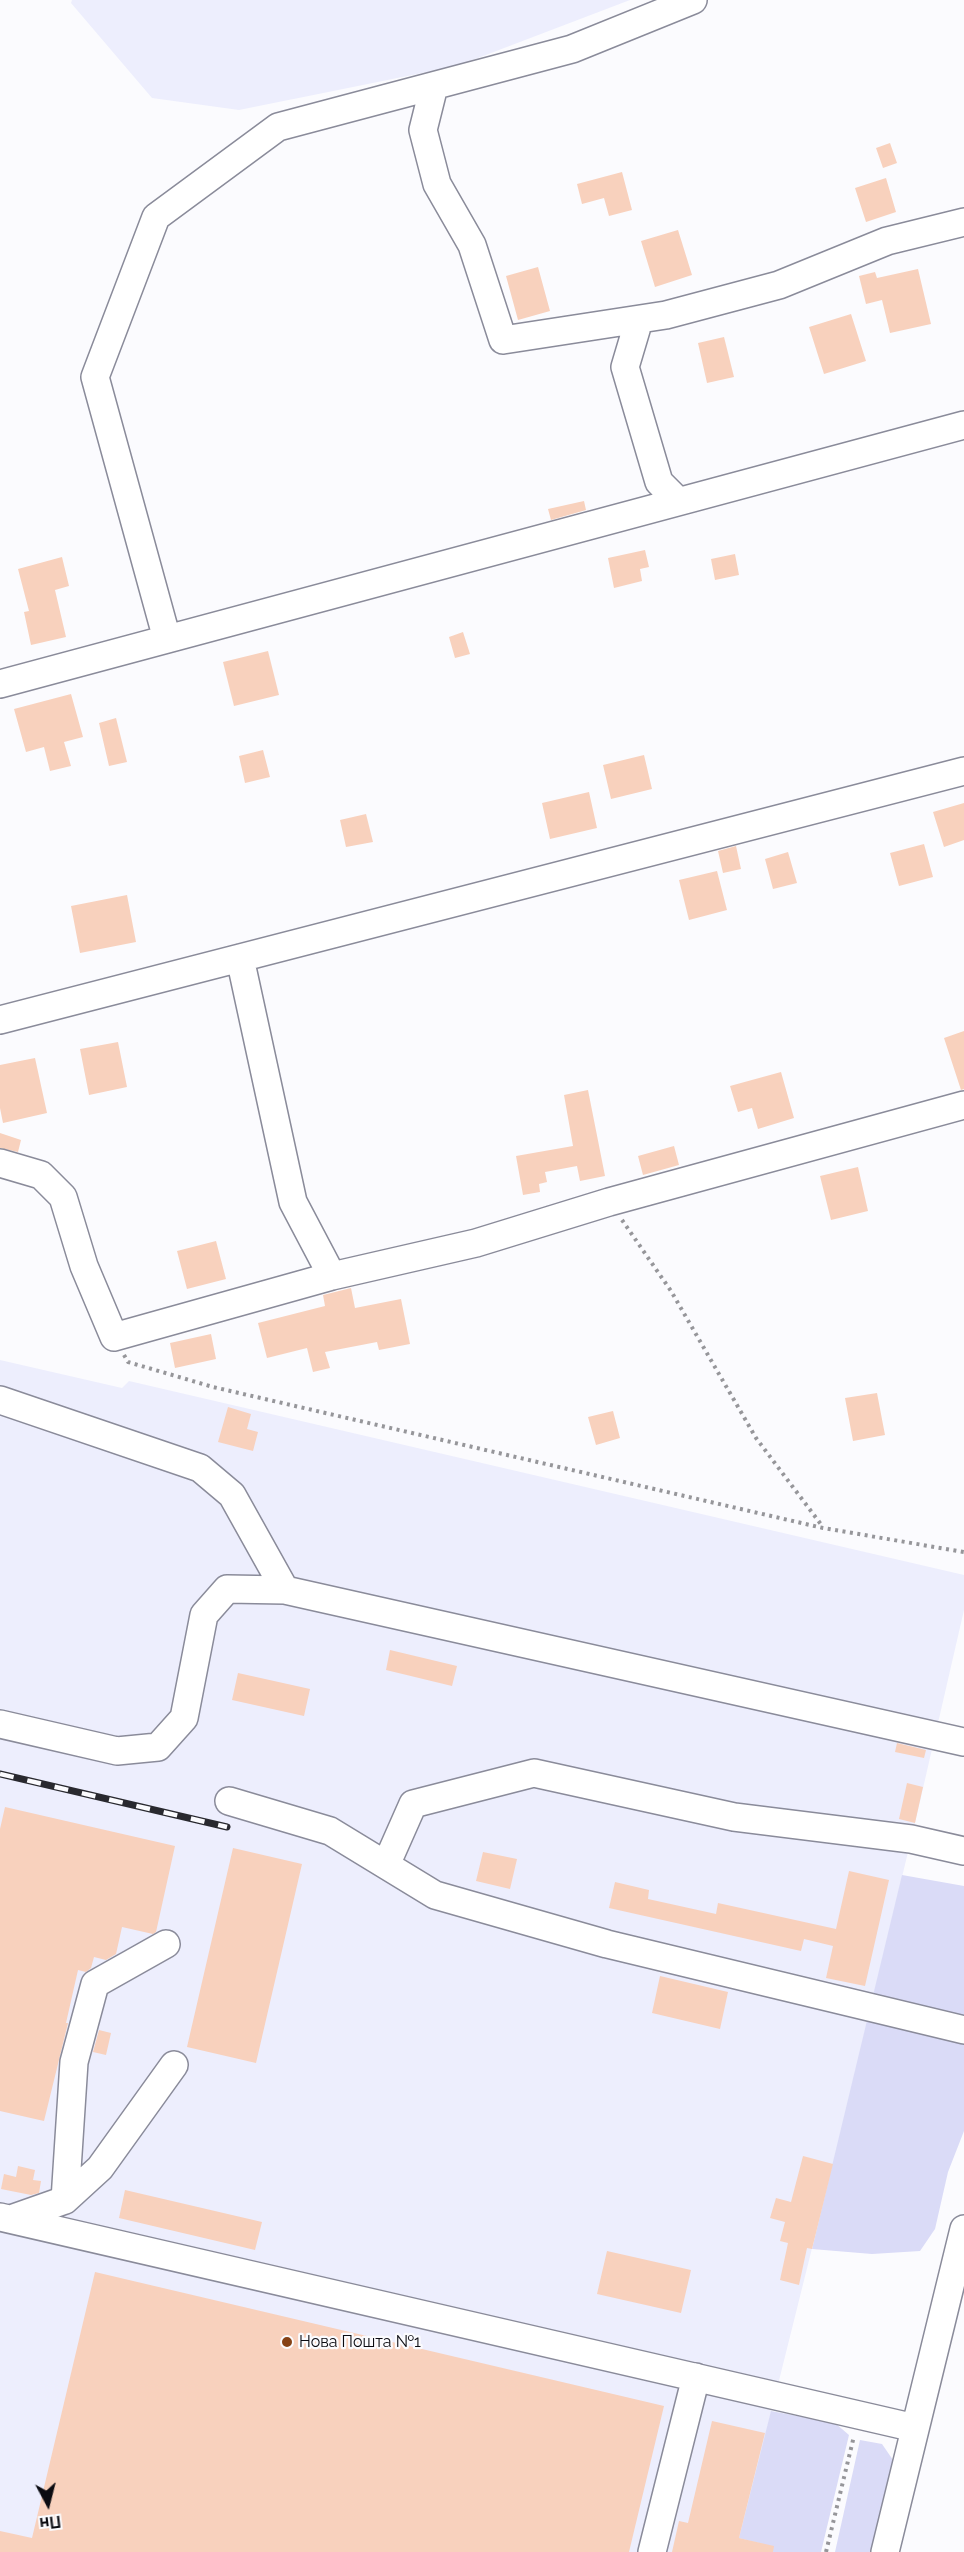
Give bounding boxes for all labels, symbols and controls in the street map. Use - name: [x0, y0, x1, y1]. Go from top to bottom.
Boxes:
- place label: Нова Пошта №1: [299, 2332, 421, 2352]
- marker: Нова Пошта №1: [280, 2335, 294, 2349]
- north arrow: [18, 2474, 78, 2534]
- text: Пн: [39, 2512, 62, 2533]

